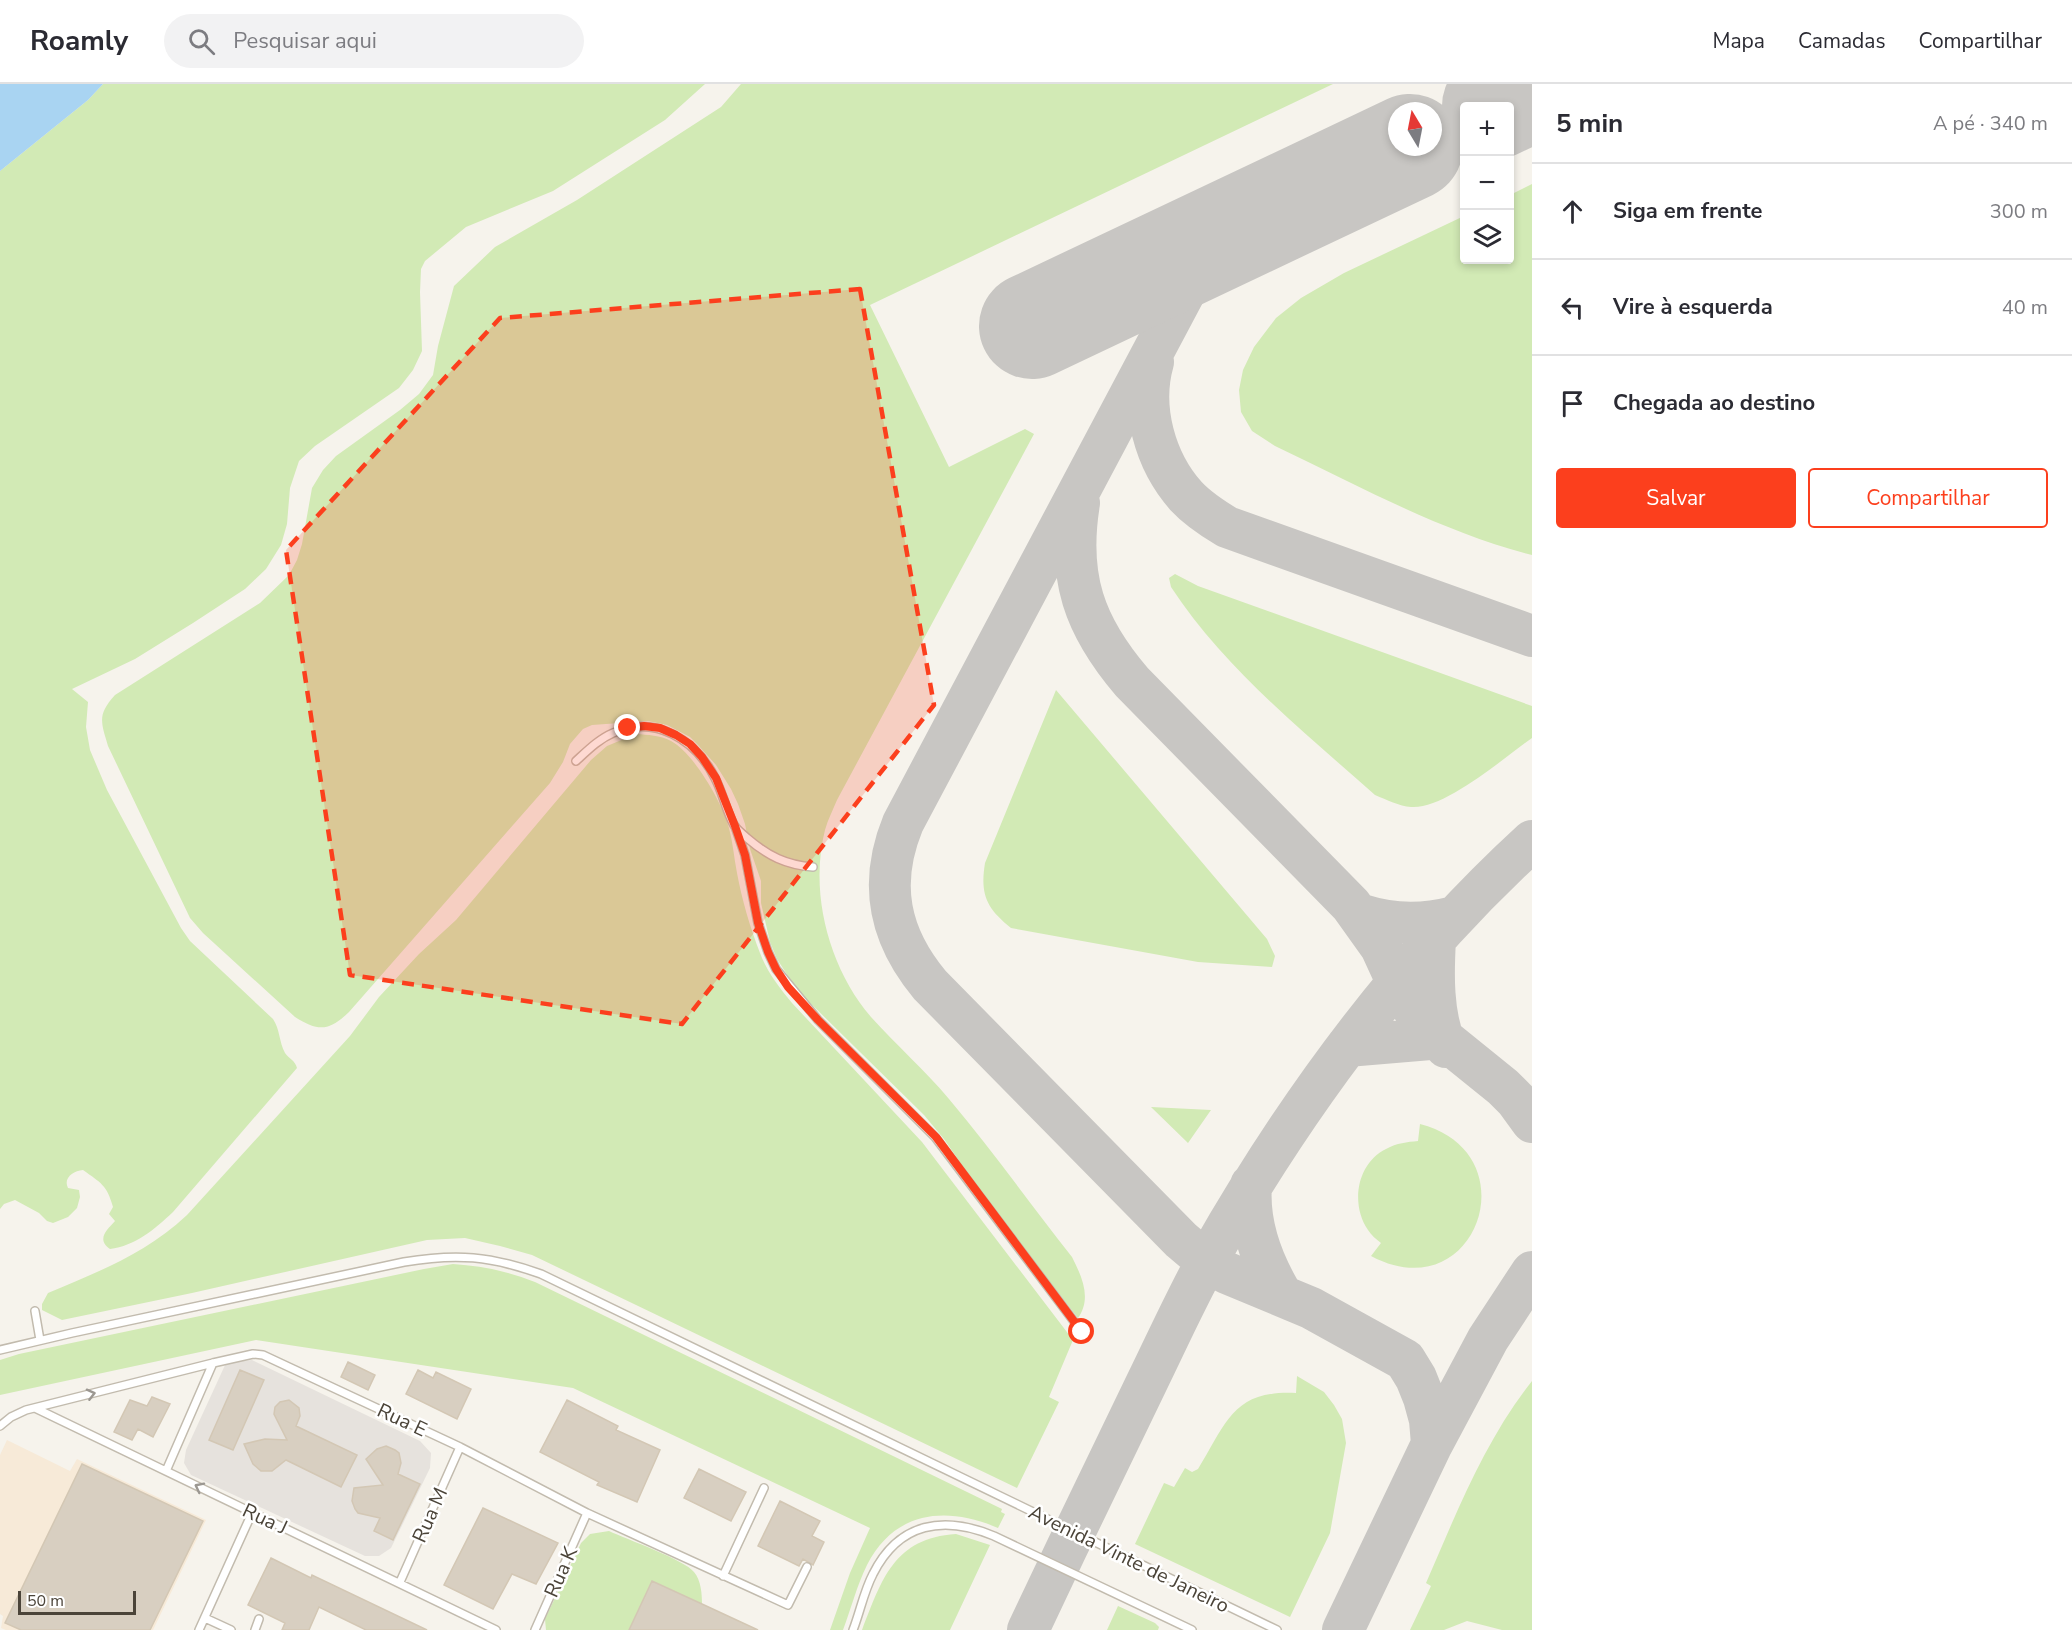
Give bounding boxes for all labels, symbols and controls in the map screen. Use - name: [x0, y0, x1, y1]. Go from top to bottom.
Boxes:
- search box: [164, 14, 584, 68]
- text: Roamly: [30, 22, 128, 60]
- icon: search: [185, 25, 218, 58]
- text: Pesquisar aqui: [233, 26, 377, 56]
- text: Mapa: [1713, 27, 1765, 55]
- text: Camadas: [1798, 27, 1885, 55]
- text: Compartilhar: [1918, 27, 2042, 55]
- north arrow: [1388, 102, 1442, 156]
- map controls: [1460, 102, 1514, 264]
- button: +: [1460, 102, 1514, 156]
- text: 5 min: [1556, 106, 1623, 141]
- text: A pé · 340 m: [1933, 110, 2048, 137]
- button: −: [1460, 156, 1514, 210]
- icon: ahead: [1556, 195, 1589, 228]
- text: Siga em frente: [1613, 196, 1762, 226]
- text: 300 m: [1990, 198, 2048, 225]
- button: layers: [1460, 210, 1514, 264]
- icon: left: [1556, 291, 1589, 324]
- text: Vire à esquerda: [1613, 292, 1773, 322]
- text: 40 m: [2002, 294, 2048, 321]
- icon: arrive: [1556, 387, 1589, 420]
- text: Chegada ao destino: [1613, 388, 1815, 418]
- button: Salvar: [1556, 468, 1796, 528]
- button: Compartilhar: [1808, 468, 2048, 528]
- route end: [614, 714, 640, 740]
- route start: [1068, 1318, 1094, 1344]
- one-way arrow: [86, 1389, 96, 1401]
- street label: Rua E: [373, 1397, 431, 1443]
- one-way arrow: [195, 1483, 206, 1495]
- street label: Rua M: [406, 1483, 454, 1547]
- street label: Rua J: [238, 1497, 292, 1541]
- street label: Avenida Vinte de Janeiro: [1024, 1499, 1234, 1619]
- street label: Rua K: [538, 1542, 584, 1602]
- scale bar: [18, 1588, 136, 1616]
- text: 50 m: [27, 1590, 64, 1612]

